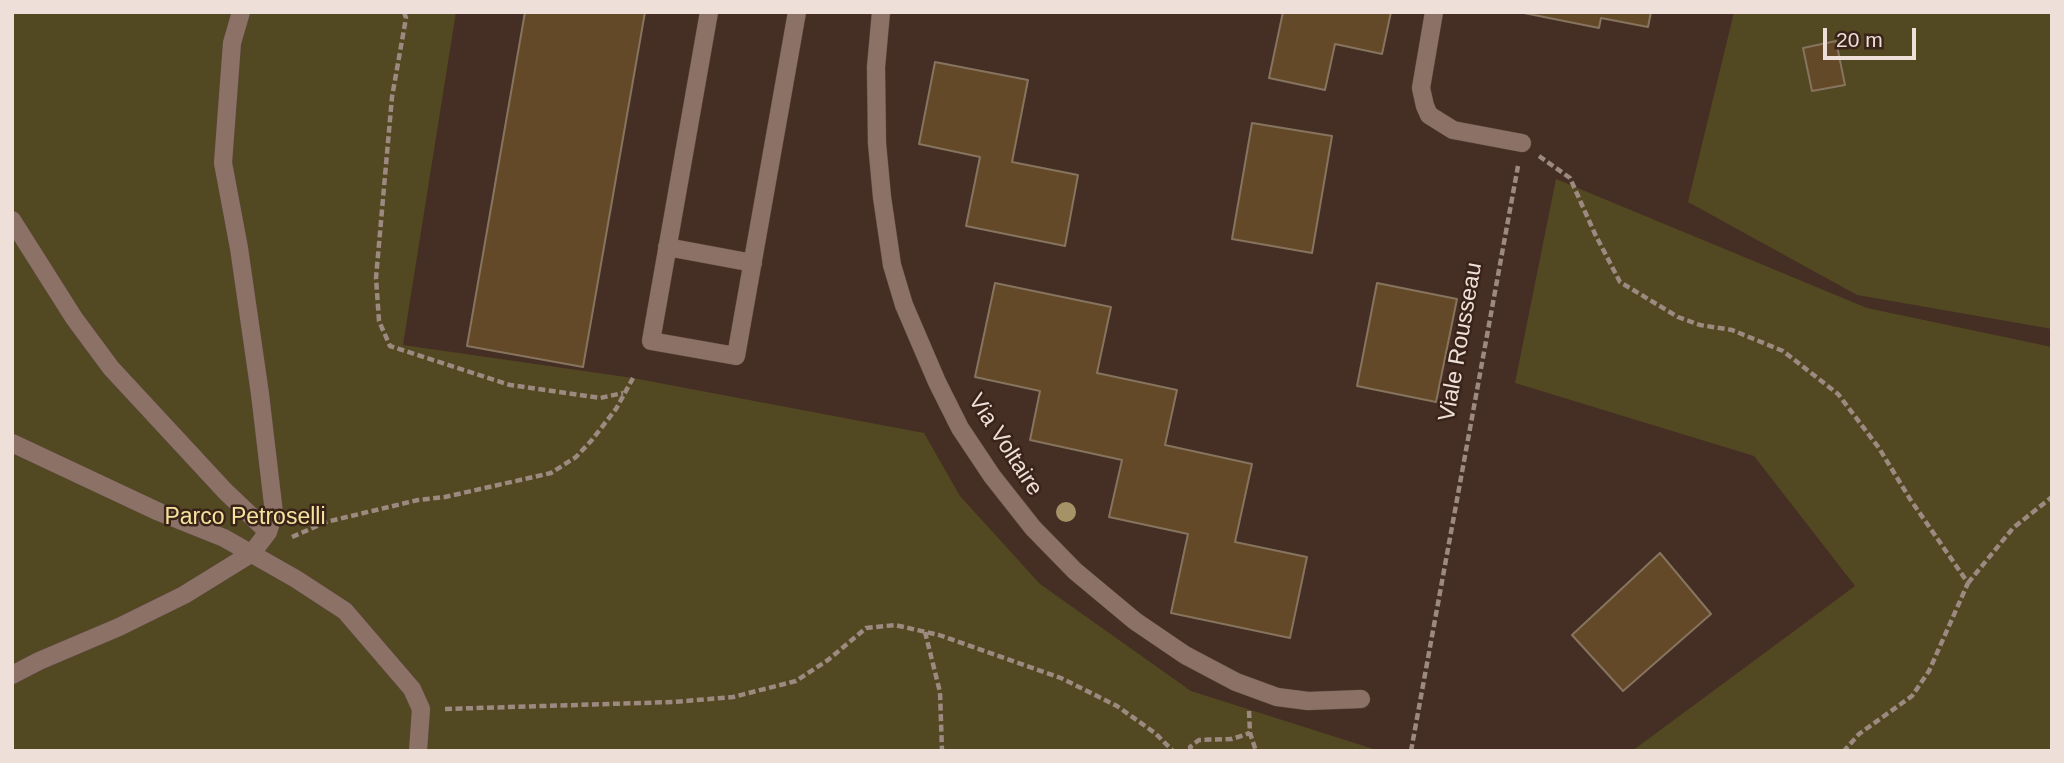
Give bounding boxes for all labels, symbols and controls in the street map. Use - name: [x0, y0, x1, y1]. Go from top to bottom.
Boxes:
- scale bar: [1826, 14, 1919, 58]
- text: 20 m: [1836, 28, 1883, 51]
- street label: Viale Rousseau: [1433, 260, 1489, 424]
- street label: Via Voltaire: [962, 389, 1048, 501]
- park label: Parco Petroselli: [164, 504, 326, 532]

